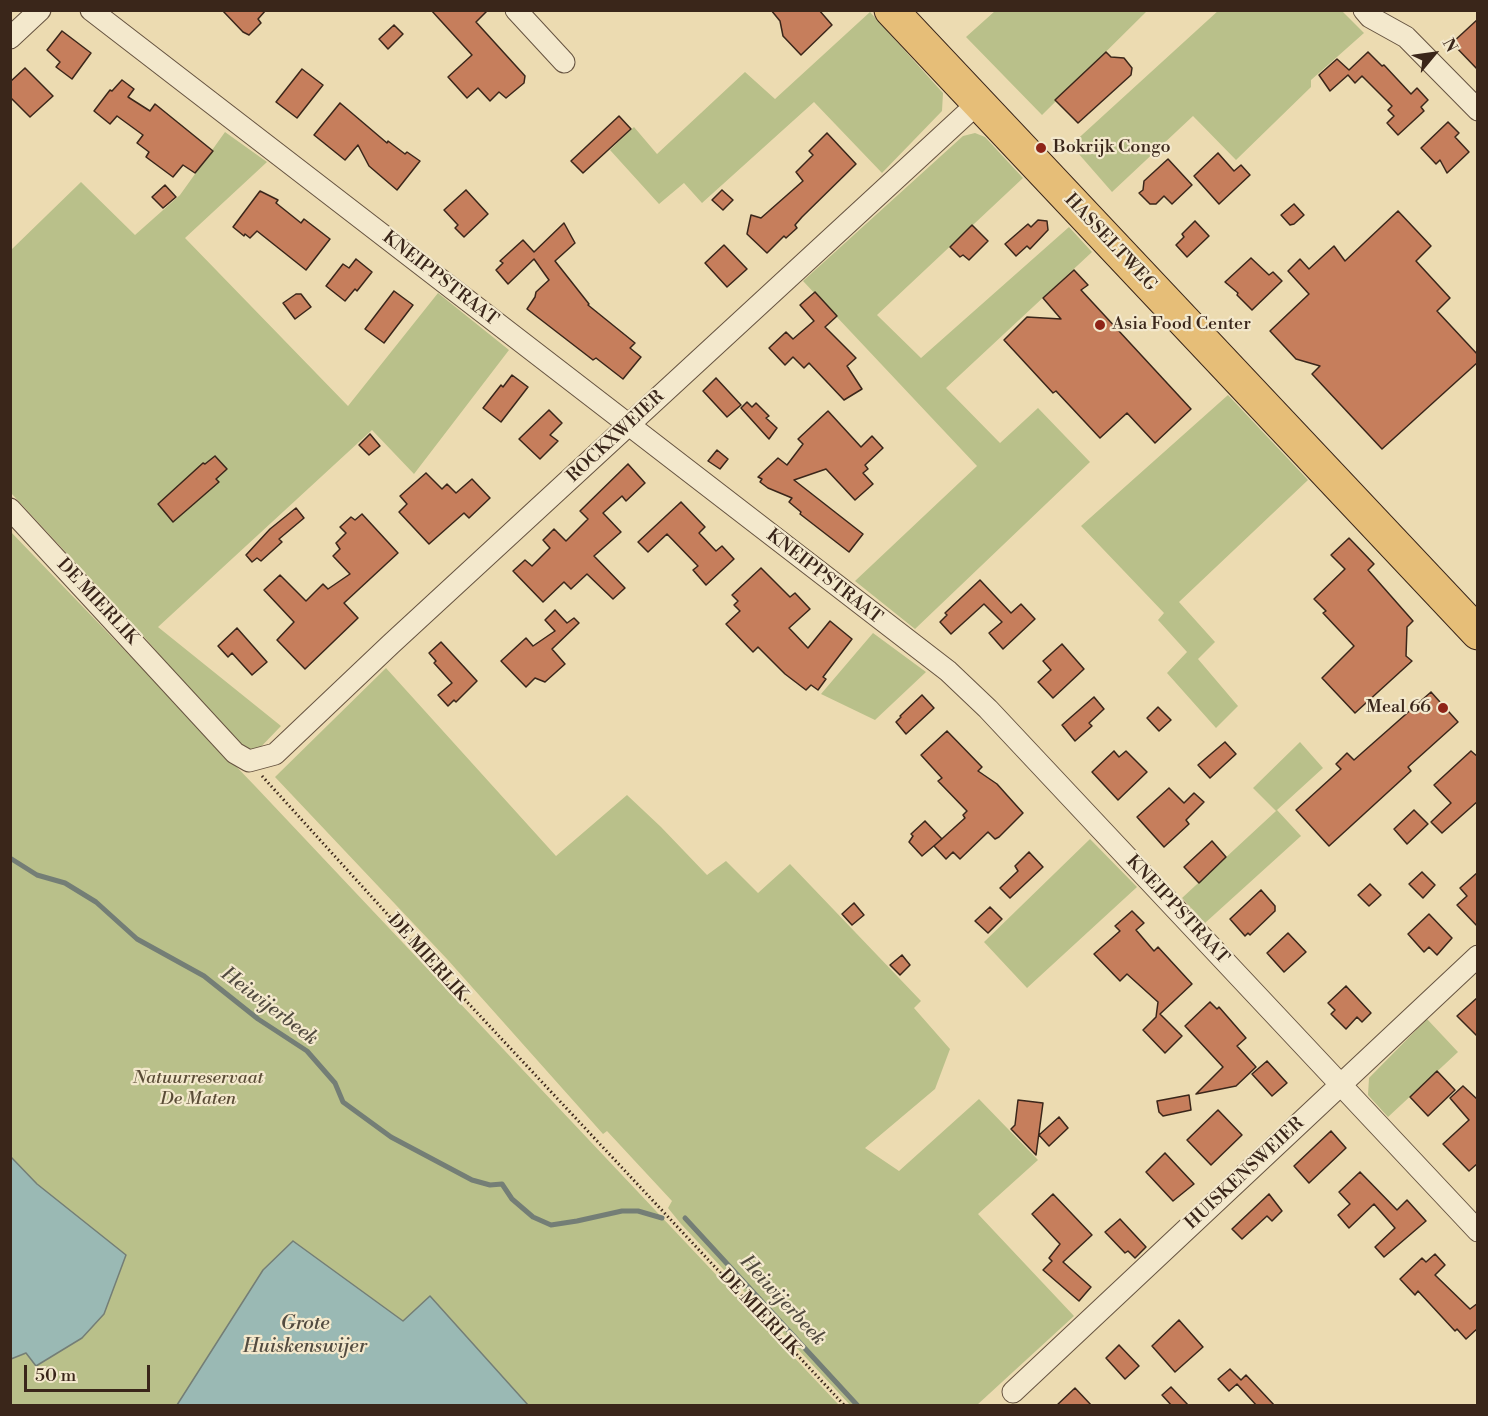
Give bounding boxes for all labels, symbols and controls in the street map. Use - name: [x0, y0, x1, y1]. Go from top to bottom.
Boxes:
- north arrow: [1404, 24, 1464, 84]
- text: N: [1438, 35, 1462, 56]
- place label: Bokrijk Congo: [1053, 137, 1171, 159]
- marker: Bokrijk Congo: [1034, 141, 1048, 155]
- street label: HASSELTWEG: [1059, 190, 1161, 296]
- street label: KNEIPPSTRAAT: [378, 227, 502, 331]
- place label: Asia Food Center: [1112, 314, 1251, 336]
- marker: Asia Food Center: [1093, 318, 1107, 332]
- street label: ROCKXWEIER: [563, 387, 669, 487]
- street label: KNEIPPSTRAAT: [762, 525, 886, 629]
- street label: DE MIERLIK: [52, 555, 142, 649]
- place label: Meal 66: [1366, 697, 1431, 719]
- marker: Meal 66: [1436, 701, 1450, 715]
- street label: KNEIPPSTRAAT: [1121, 851, 1233, 969]
- street label: DE MIERLIK: [382, 910, 472, 1006]
- water label: Heiwijerbeek: [216, 963, 322, 1051]
- park label: Natuurreservaat De Maten: [133, 1068, 263, 1110]
- street label: HUISKENSWEIER: [1181, 1114, 1309, 1234]
- water label: Heiwijerbeek: [734, 1251, 830, 1351]
- street label: DE MIERLIK: [714, 1266, 804, 1360]
- water label: Grote Huiskenswijer: [243, 1312, 367, 1359]
- scale bar: [27, 1353, 153, 1391]
- text: 50 m: [35, 1364, 76, 1387]

